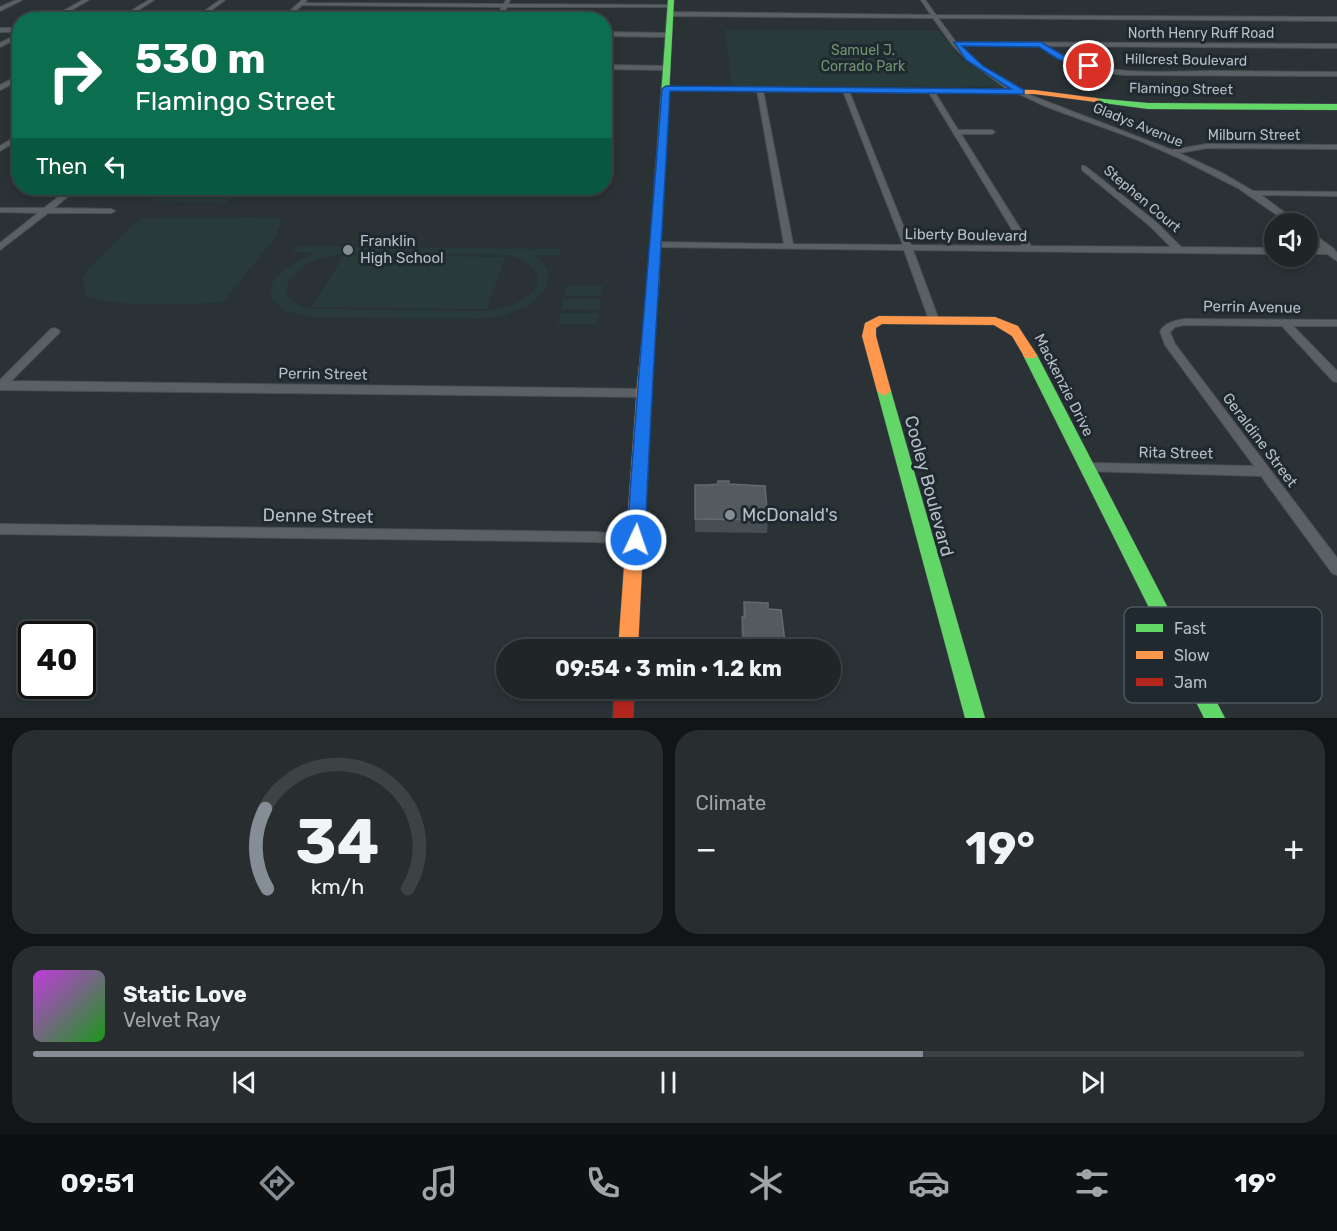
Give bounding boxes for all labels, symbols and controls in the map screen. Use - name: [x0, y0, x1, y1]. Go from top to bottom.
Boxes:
- street label: North Henry Ruff Road: [1128, 25, 1274, 42]
- text: 530 m: [135, 34, 266, 84]
- icon: right: [36, 36, 114, 114]
- pin: [1063, 40, 1114, 91]
- park label: Samuel J. Corrado Park: [821, 42, 906, 75]
- icon: arrive: [1072, 49, 1105, 82]
- street label: Hillcrest Boulevard: [1125, 50, 1247, 70]
- street label: Flamingo Street: [1129, 80, 1234, 98]
- text: Flamingo Street: [135, 85, 335, 117]
- street label: Gladys Avenue: [1090, 99, 1186, 151]
- street label: Milburn Street: [1208, 127, 1301, 144]
- icon: left: [99, 150, 132, 183]
- text: Then: [36, 153, 87, 180]
- street label: Stephen Court: [1100, 162, 1184, 236]
- map controls: [1264, 213, 1318, 267]
- button: sound: [1264, 213, 1318, 267]
- street label: Liberty Boulevard: [904, 225, 1028, 245]
- place label: Franklin High School: [360, 232, 444, 267]
- marker: Franklin High School: [341, 243, 355, 257]
- street label: Perrin Avenue: [1203, 297, 1301, 317]
- street label: Mackenzie Drive: [1030, 331, 1098, 439]
- street label: Perrin Street: [278, 364, 368, 384]
- street label: Geraldine Street: [1219, 389, 1301, 491]
- street label: Cooley Boulevard: [900, 413, 958, 559]
- street label: Rita Street: [1139, 443, 1214, 463]
- street label: Denne Street: [262, 504, 374, 528]
- place label: McDonald's: [742, 504, 838, 526]
- position arrow: [604, 508, 668, 572]
- marker: McDonald's: [723, 508, 737, 522]
- legend: [1124, 607, 1322, 703]
- text: Fast: [1174, 619, 1206, 638]
- speed limit sign: 40: [18, 621, 96, 699]
- text: Slow: [1174, 646, 1210, 665]
- text: 09:54 · 3 min · 1.2 km: [555, 655, 782, 682]
- text: Jam: [1174, 673, 1207, 692]
- text: Climate: [696, 791, 766, 815]
- text: 34: [295, 805, 379, 879]
- text: 19°: [965, 822, 1035, 875]
- text: −: [696, 829, 717, 868]
- text: +: [1283, 829, 1304, 868]
- text: km/h: [310, 874, 364, 899]
- text: Static Love: [123, 981, 247, 1008]
- text: Velvet Ray: [123, 1008, 221, 1032]
- icon: previous: [228, 1066, 261, 1099]
- icon: pause: [652, 1066, 685, 1099]
- icon: next: [1076, 1066, 1109, 1099]
- icon: directions: [256, 1162, 298, 1204]
- icon: music: [419, 1162, 461, 1204]
- icon: phone: [582, 1162, 624, 1204]
- icon: climate: [745, 1162, 787, 1204]
- icon: car: [908, 1162, 950, 1204]
- icon: filters: [1071, 1162, 1113, 1204]
- text: 09:51: [61, 1167, 135, 1199]
- text: 19°: [1235, 1167, 1276, 1199]

